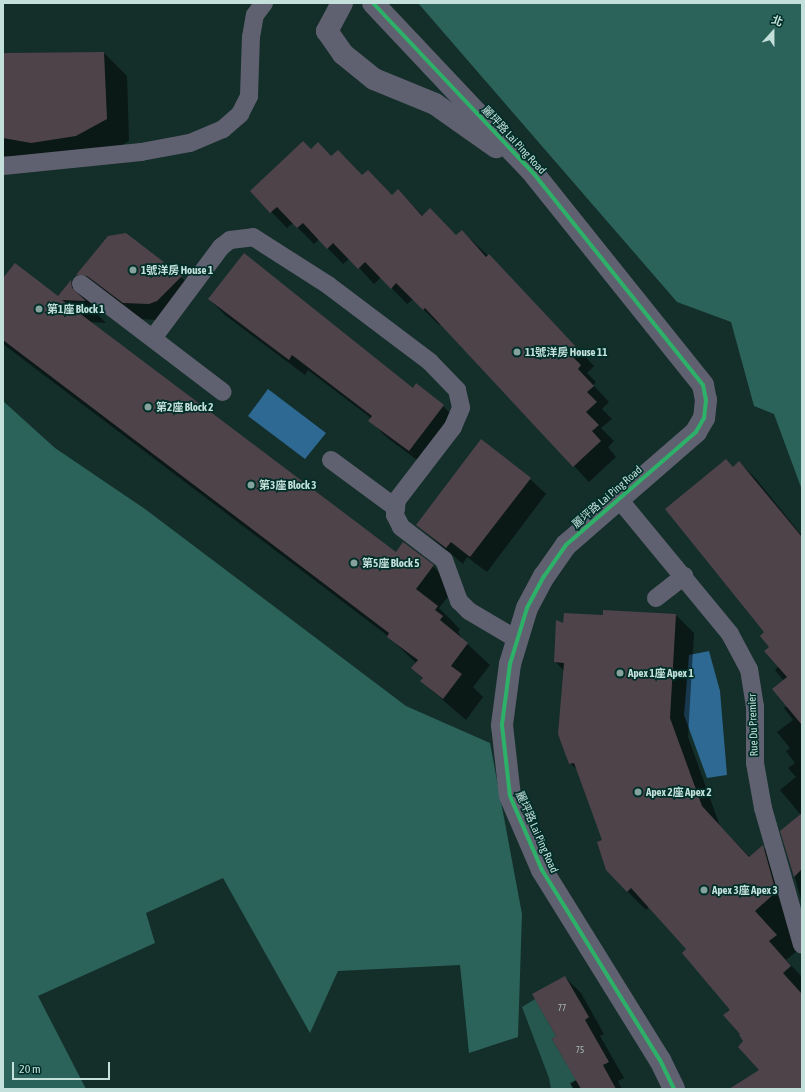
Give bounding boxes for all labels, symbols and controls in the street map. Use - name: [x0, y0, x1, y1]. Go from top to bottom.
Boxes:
- north arrow: [753, 12, 793, 52]
- text: 北: [770, 13, 785, 28]
- street label: 麗坪路 Lai Ping Road: [479, 103, 549, 177]
- place label: 1號洋房 House 1: [141, 263, 213, 277]
- marker: 1號洋房 House 1: [128, 265, 138, 275]
- place label: 第1座 Block 1: [47, 302, 104, 316]
- marker: 第1座 Block 1: [34, 304, 44, 314]
- place label: 11號洋房 House 11: [525, 345, 607, 359]
- marker: 11號洋房 House 11: [512, 347, 522, 357]
- place label: 第2座 Block 2: [156, 400, 213, 414]
- marker: 第2座 Block 2: [143, 402, 153, 412]
- street label: 麗坪路 Lai Ping Road: [569, 463, 645, 531]
- place label: 第3座 Block 3: [259, 478, 316, 492]
- marker: 第3座 Block 3: [246, 480, 256, 490]
- place label: 第5座 Block 5: [362, 556, 419, 570]
- marker: 第5座 Block 5: [349, 558, 359, 568]
- place label: Apex 1座 Apex 1: [628, 666, 694, 680]
- marker: Apex 1座 Apex 1: [615, 668, 625, 678]
- street label: Rue Du Premier: [745, 693, 761, 757]
- place label: Apex 2座 Apex 2: [646, 785, 712, 799]
- marker: Apex 2座 Apex 2: [633, 787, 643, 797]
- street label: 麗坪路 Lai Ping Road: [513, 789, 561, 875]
- place label: Apex 3座 Apex 3: [712, 883, 778, 897]
- marker: Apex 3座 Apex 3: [699, 885, 709, 895]
- house number: 77: [558, 1003, 566, 1013]
- house number: 75: [576, 1045, 584, 1055]
- scale bar: [14, 1054, 112, 1080]
- text: 20 m: [19, 1062, 41, 1076]

